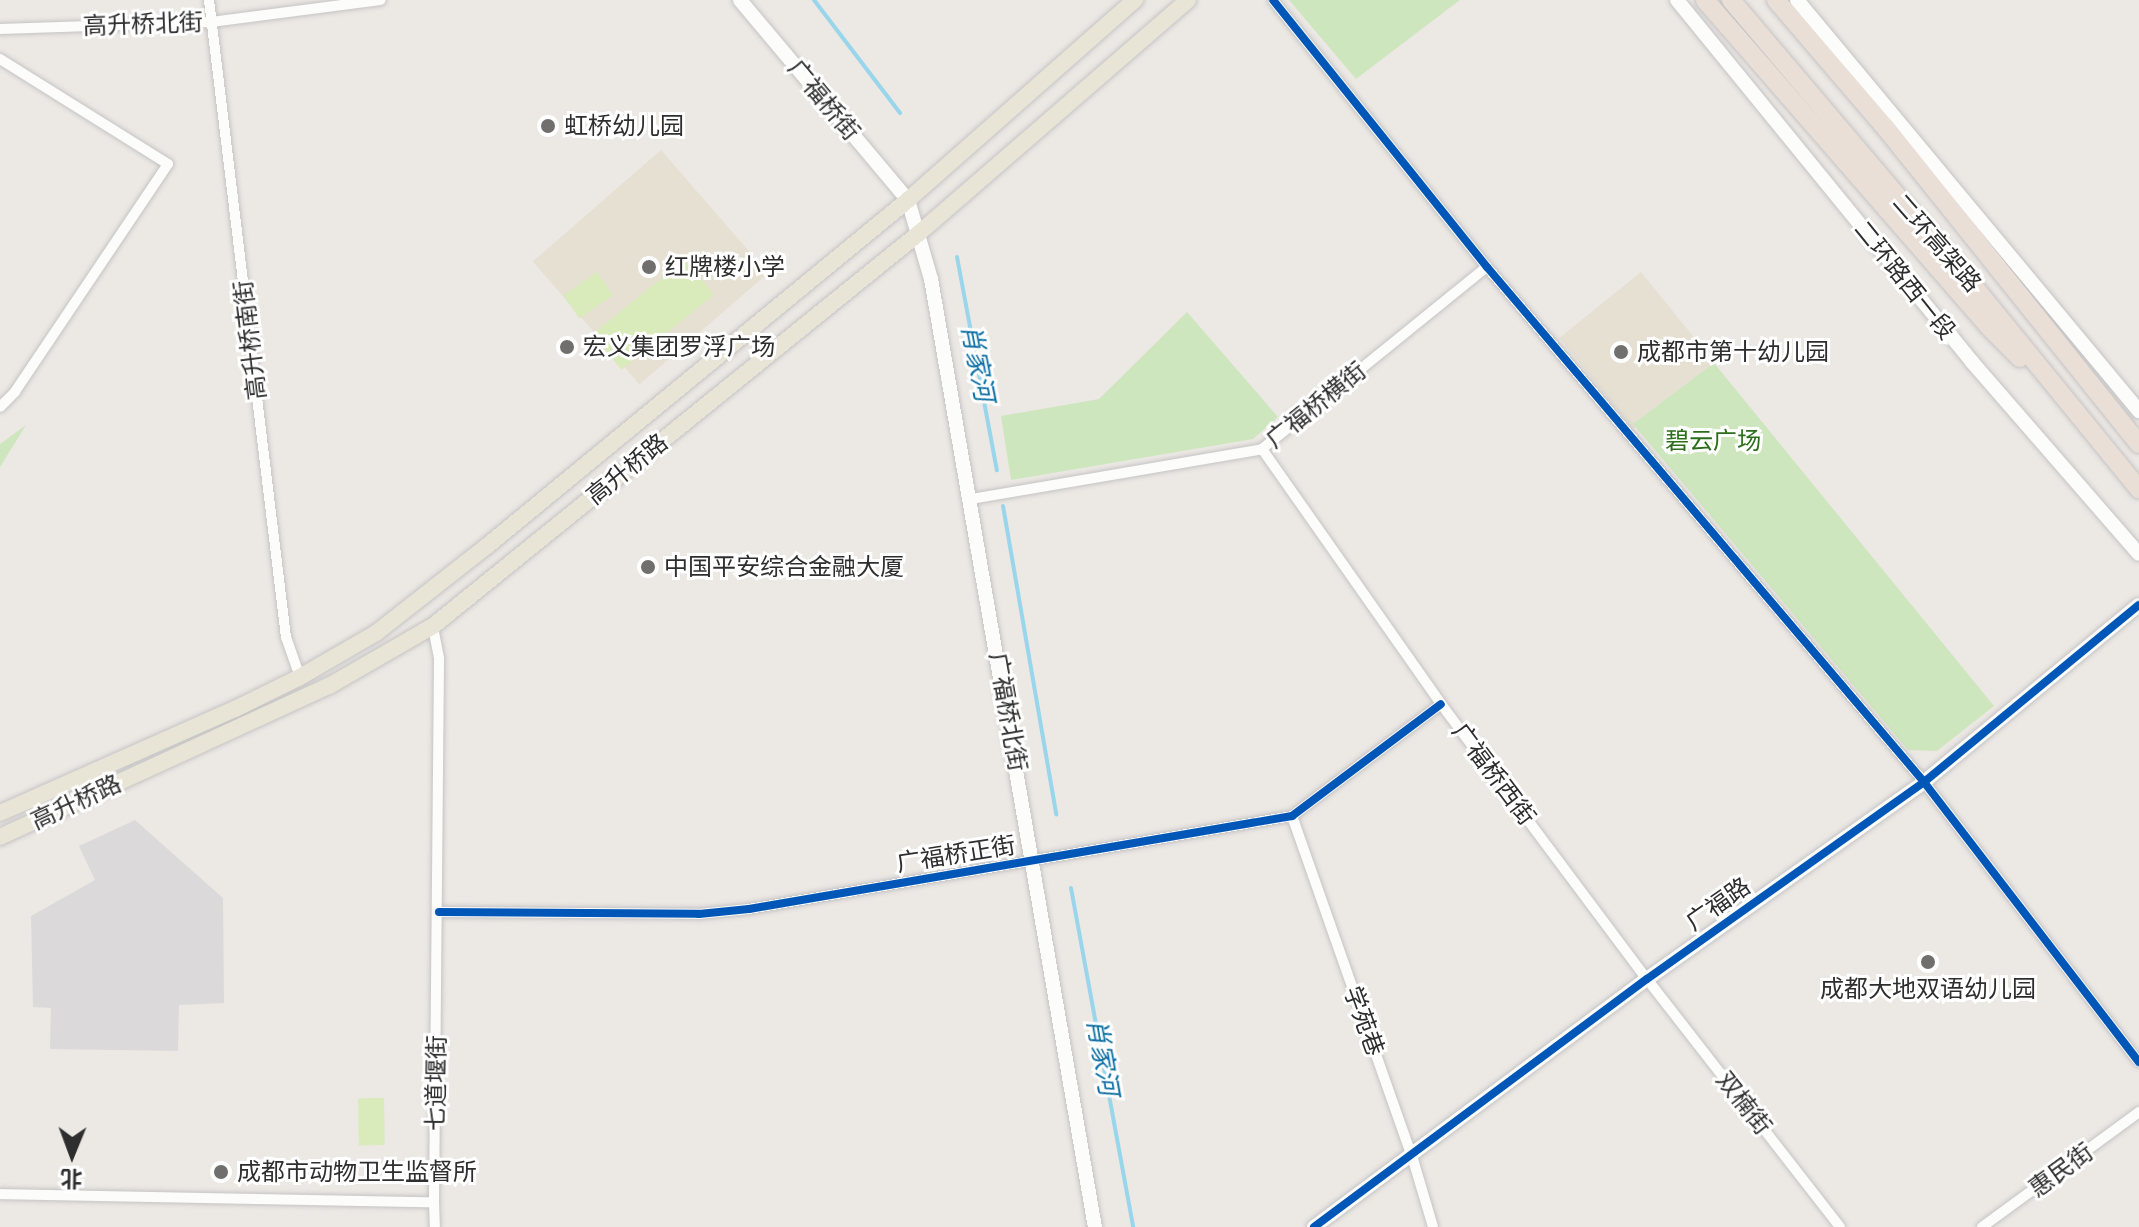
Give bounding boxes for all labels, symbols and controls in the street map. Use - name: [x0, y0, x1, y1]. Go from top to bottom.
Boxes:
- street label: 高升桥北街: [83, 8, 203, 40]
- street label: 广福桥街: [782, 54, 866, 146]
- place label: 虹桥幼儿园: [564, 112, 684, 140]
- marker: 虹桥幼儿园: [539, 117, 557, 135]
- street label: 二环高架路: [1887, 188, 1987, 298]
- street label: 二环路西一段: [1848, 215, 1962, 345]
- place label: 红牌楼小学: [665, 253, 785, 281]
- marker: 红牌楼小学: [640, 258, 658, 276]
- street label: 高升桥南街: [228, 279, 272, 401]
- water label: 肖家河: [954, 322, 1000, 404]
- place label: 宏义集团罗浮广场: [583, 333, 775, 361]
- marker: 宏义集团罗浮广场: [558, 338, 576, 356]
- place label: 成都市第十幼儿园: [1637, 338, 1829, 366]
- marker: 成都市第十幼儿园: [1612, 343, 1630, 361]
- street label: 广福桥横街: [1260, 356, 1372, 454]
- park label: 碧云广场: [1665, 427, 1761, 455]
- street label: 高升桥路: [581, 428, 673, 510]
- place label: 中国平安综合金融大厦: [664, 553, 904, 581]
- marker: 中国平安综合金融大厦: [639, 558, 657, 576]
- street label: 广福桥北街: [983, 650, 1033, 774]
- street label: 广福桥西街: [1446, 717, 1542, 831]
- street label: 高升桥路: [26, 769, 126, 835]
- street label: 广福桥正街: [894, 830, 1018, 878]
- street label: 广福路: [1680, 872, 1756, 936]
- marker: 成都大地双语幼儿园: [1919, 953, 1937, 971]
- place label: 成都大地双语幼儿园: [1820, 975, 2036, 1003]
- street label: 学苑巷: [1338, 982, 1390, 1060]
- water label: 肖家河: [1080, 1016, 1124, 1098]
- street label: 七道堰街: [421, 1035, 451, 1131]
- street label: 双楠街: [1710, 1066, 1778, 1140]
- north arrow: [32, 1115, 112, 1195]
- street label: 惠民街: [2023, 1137, 2099, 1203]
- place label: 成都市动物卫生监督所: [237, 1158, 477, 1186]
- marker: 成都市动物卫生监督所: [212, 1163, 230, 1181]
- text: 北: [60, 1166, 83, 1192]

